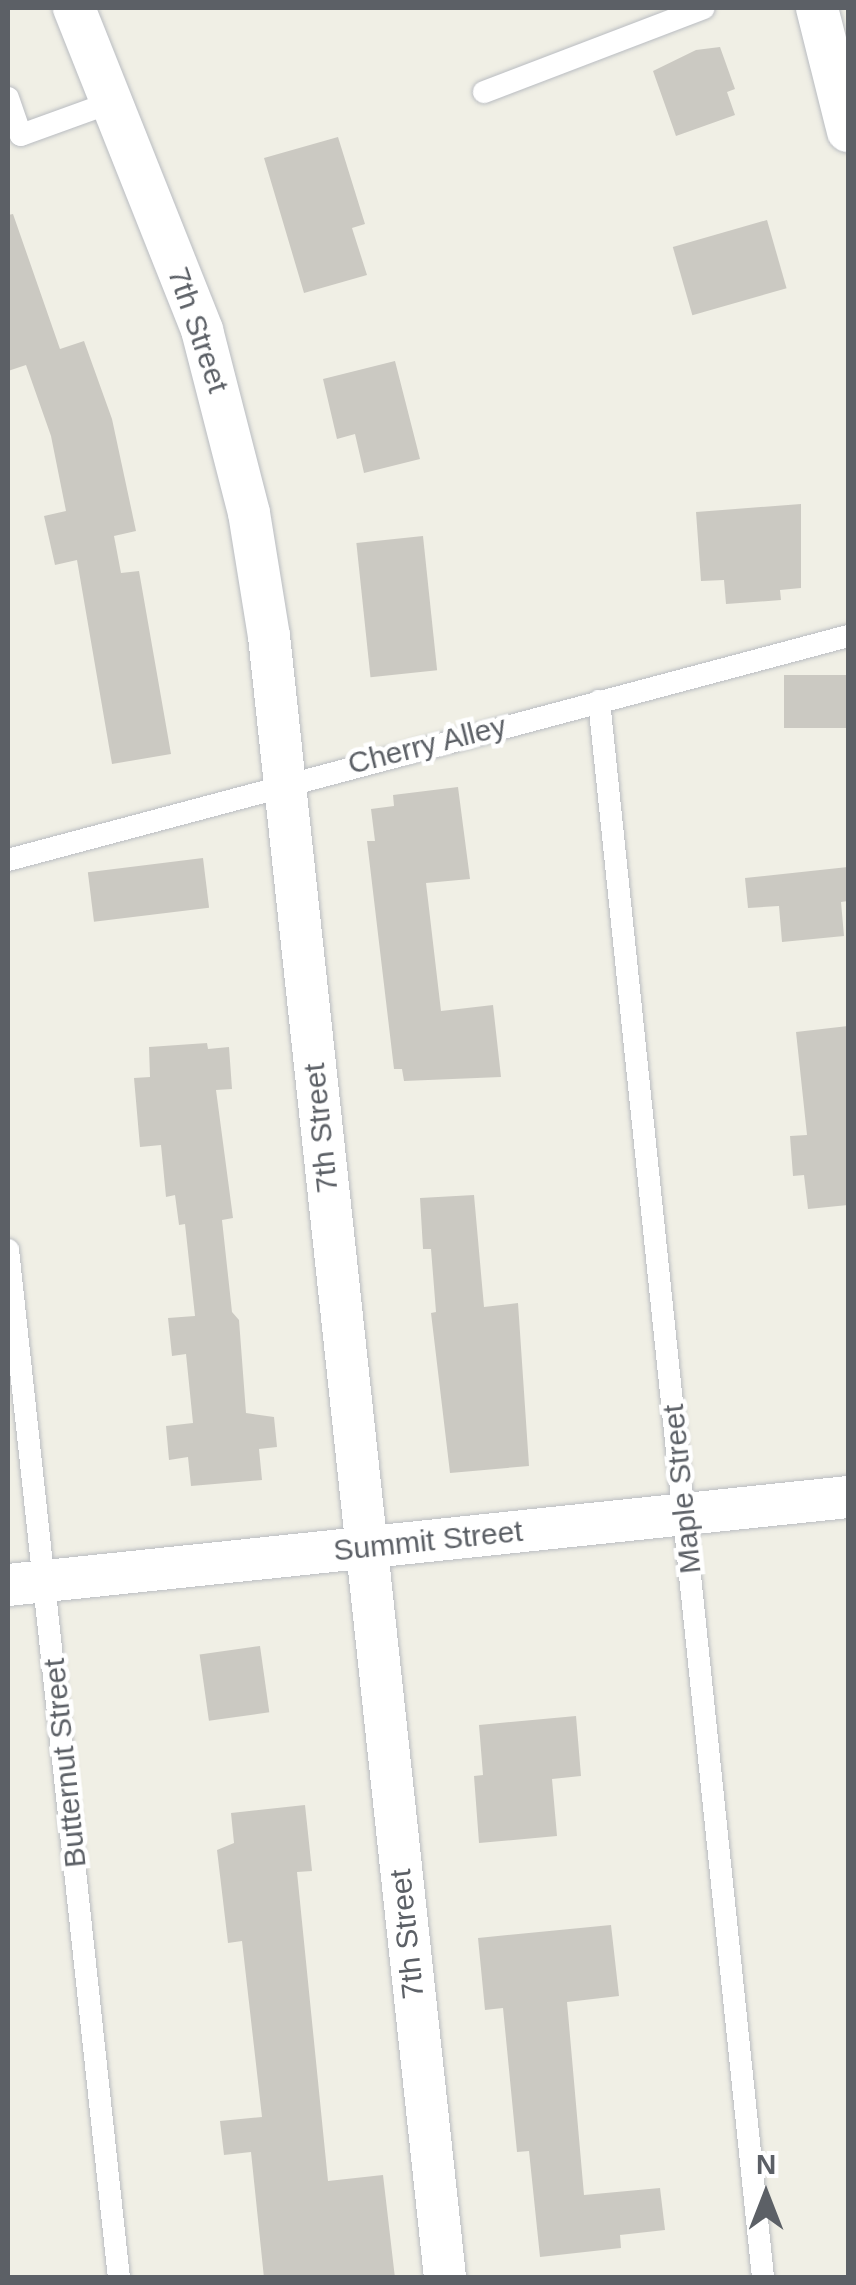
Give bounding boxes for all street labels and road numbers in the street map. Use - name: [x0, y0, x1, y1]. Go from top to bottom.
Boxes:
- street label: 7th Street: [160, 263, 236, 397]
- street label: Cherry Alley: [343, 708, 511, 782]
- street label: 7th Street: [296, 1061, 346, 1195]
- street label: Maple Street: [655, 1403, 709, 1575]
- street label: Summit Street: [332, 1513, 524, 1569]
- street label: Butternut Street: [36, 1657, 94, 1869]
- street label: 7th Street: [382, 1867, 432, 2001]

